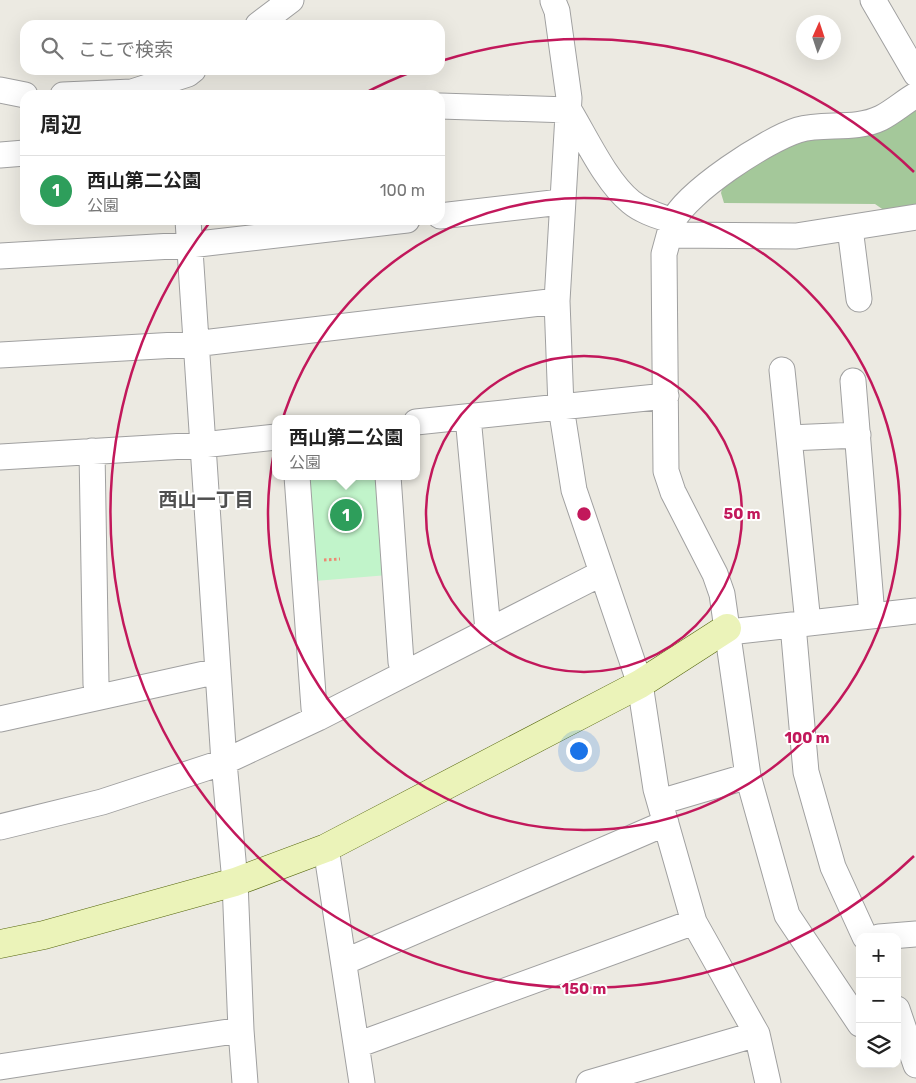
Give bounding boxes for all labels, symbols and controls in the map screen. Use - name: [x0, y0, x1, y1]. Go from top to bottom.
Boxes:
- north arrow: [796, 15, 841, 60]
- search box: [20, 20, 445, 75]
- icon: search: [38, 34, 66, 62]
- text: ここで検索: [78, 38, 173, 61]
- text: 周辺: [40, 112, 82, 137]
- text: 西山第二公園: [87, 169, 201, 192]
- text: 1: [52, 181, 60, 200]
- text: 100 m: [380, 181, 425, 200]
- text: 公園: [87, 196, 119, 215]
- popup: [272, 415, 420, 480]
- text: 西山第二公園: [289, 426, 403, 449]
- text: 公園: [289, 453, 321, 472]
- district label: 西山一丁目: [158, 488, 254, 511]
- pin: 1: [330, 496, 362, 534]
- centre of rings: [575, 505, 593, 523]
- text: 50 m: [724, 505, 760, 523]
- text: 100 m: [785, 729, 829, 747]
- your location: [566, 738, 592, 764]
- map controls: [856, 933, 901, 1068]
- button: +: [856, 933, 901, 978]
- button: −: [856, 978, 901, 1023]
- text: 150 m: [562, 980, 606, 998]
- button: layers: [856, 1023, 901, 1068]

